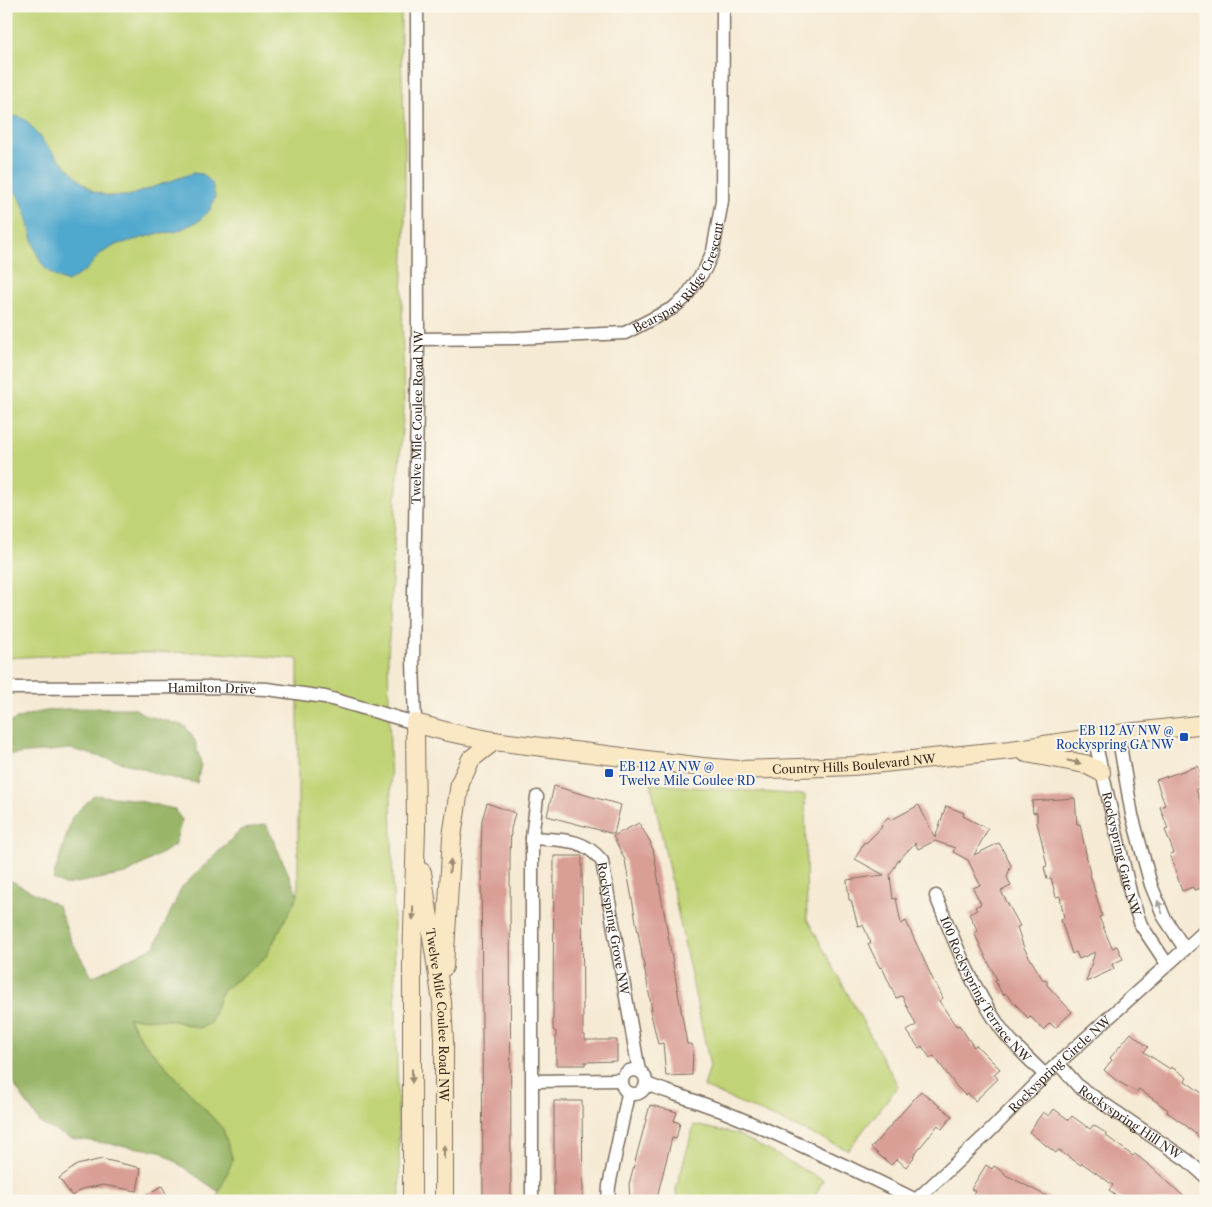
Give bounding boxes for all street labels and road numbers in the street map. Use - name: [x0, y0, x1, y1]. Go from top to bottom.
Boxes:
- street label: Bearspaw Ridge Crescent: [630, 220, 726, 335]
- street label: Twelve Mile Coulee Road NW: [408, 329, 426, 504]
- street label: Hamilton Drive: [168, 679, 257, 696]
- street label: Country Hills Boulevard NW: [772, 750, 937, 776]
- street label: Rockyspring Gate NW: [1099, 790, 1145, 919]
- street label: Rockyspring Grove NW: [595, 861, 633, 997]
- street label: 100 Rockyspring Terrace NW: [937, 914, 1035, 1065]
- street label: Twelve Mile Coulee Road NW: [423, 927, 452, 1102]
- street label: Rockyspring Circle NW: [1005, 1012, 1114, 1116]
- street label: Rockyspring Hill NW: [1076, 1082, 1186, 1162]

